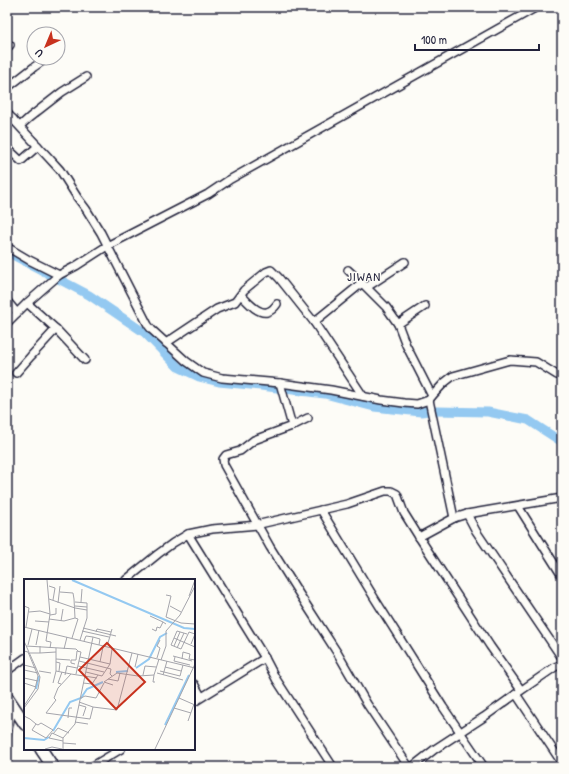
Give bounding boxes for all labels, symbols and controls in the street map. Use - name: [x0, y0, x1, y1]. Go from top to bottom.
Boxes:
- north arrow: [26, 26, 66, 66]
- scale bar: [415, 26, 539, 52]
- text: 100 m: [421, 31, 447, 48]
- text: U: [32, 46, 46, 60]
- district label: JIWAN: [347, 267, 381, 285]
- inset map: [24, 579, 195, 750]

